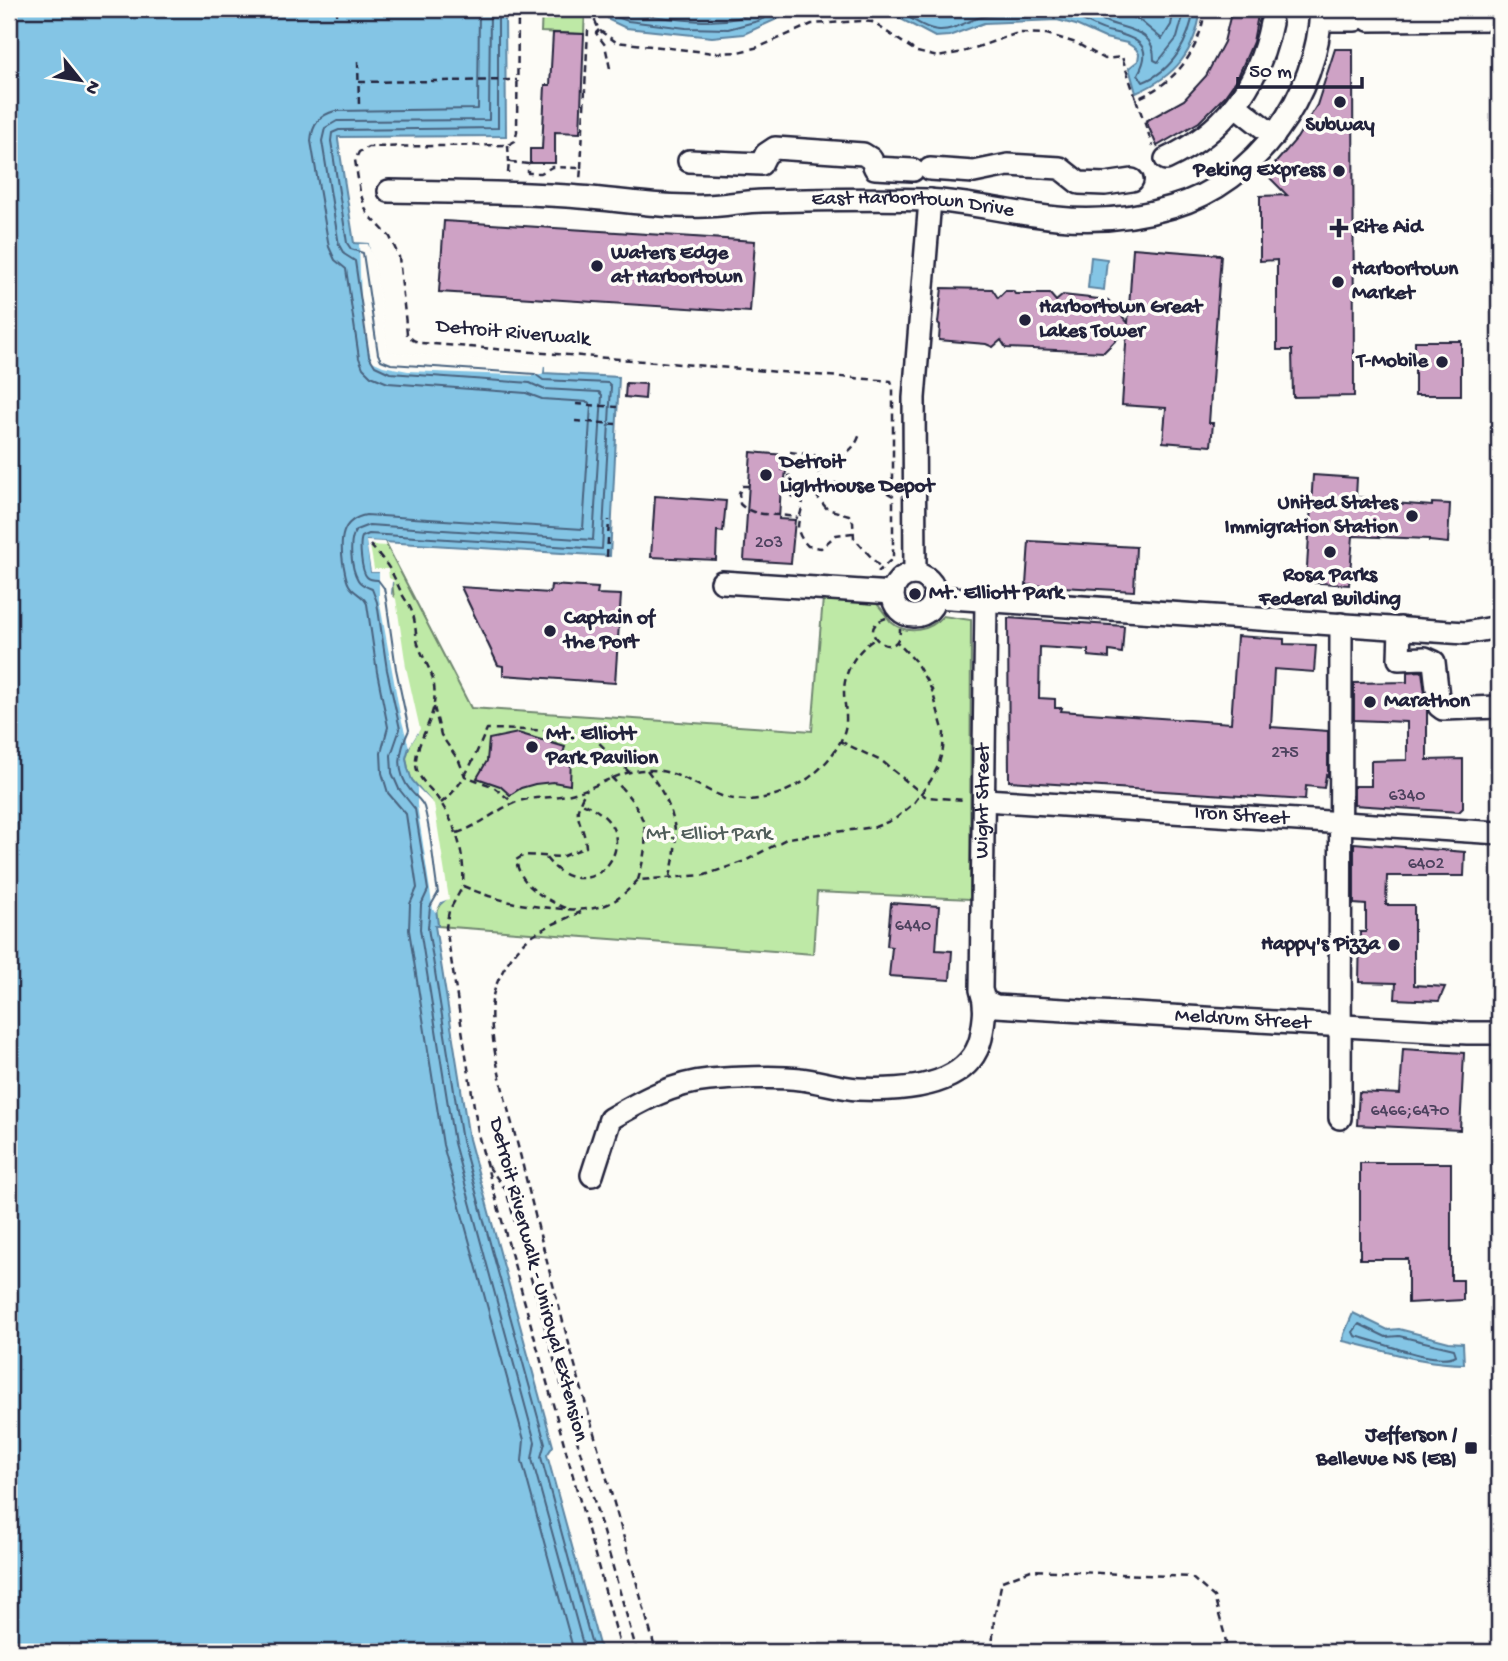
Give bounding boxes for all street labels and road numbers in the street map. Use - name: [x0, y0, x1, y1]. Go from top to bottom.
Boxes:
- street label: East Harbortown Drive: [811, 187, 1017, 225]
- street label: Detroit Riverwalk: [433, 315, 594, 353]
- street label: Wight Street: [970, 741, 997, 859]
- street label: Iron Street: [1194, 801, 1292, 832]
- street label: Meldrum Street: [1174, 1004, 1313, 1037]
- street label: Detroit Riverwalk - Uniroyal Extension: [481, 1113, 592, 1445]

